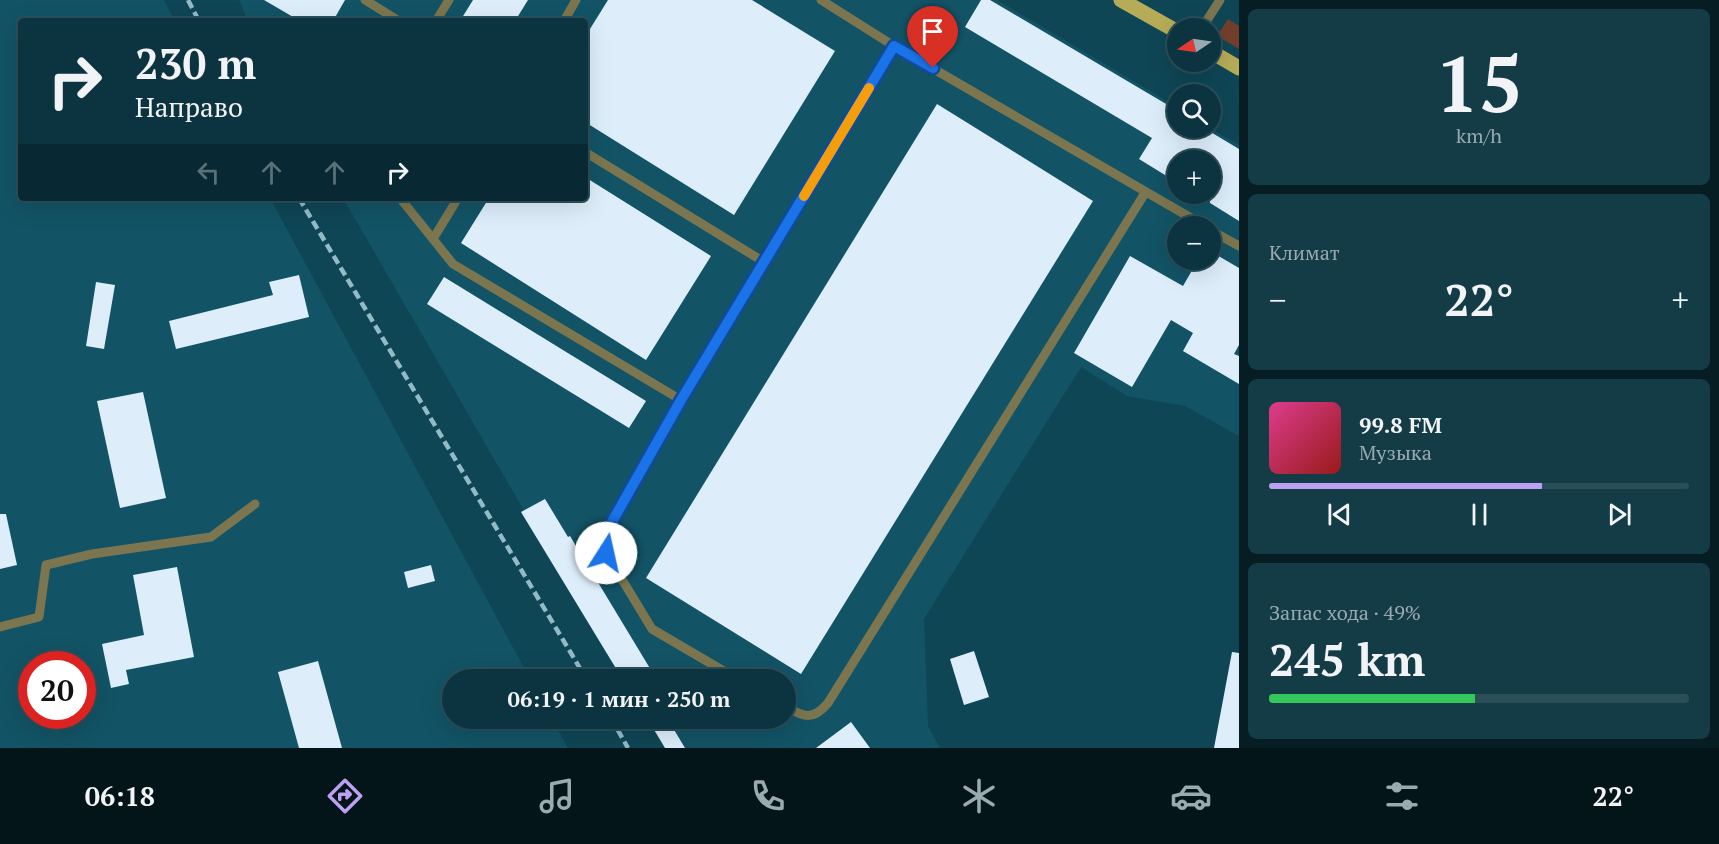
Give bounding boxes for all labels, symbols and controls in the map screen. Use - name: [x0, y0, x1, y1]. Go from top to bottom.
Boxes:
- pin: [907, 6, 958, 68]
- icon: arrive: [916, 15, 949, 48]
- north arrow: [1167, 18, 1221, 72]
- map controls: [1167, 18, 1221, 270]
- text: 15: [1435, 31, 1523, 134]
- text: 230 m: [135, 35, 256, 91]
- icon: right: [36, 42, 114, 120]
- button: search: [1167, 84, 1221, 138]
- text: Направо: [135, 89, 243, 125]
- text: km/h: [1456, 122, 1502, 149]
- button: +: [1167, 150, 1221, 204]
- icon: left: [192, 156, 225, 189]
- icon: ahead: [255, 156, 288, 189]
- icon: ahead: [318, 156, 351, 189]
- icon: right: [381, 156, 414, 189]
- button: −: [1167, 216, 1221, 270]
- text: Климат: [1269, 239, 1340, 266]
- text: 22°: [1444, 269, 1514, 329]
- text: −: [1269, 278, 1287, 321]
- text: +: [1671, 278, 1689, 321]
- text: 99.8 FM: [1359, 410, 1442, 439]
- text: Музыка: [1359, 439, 1432, 466]
- icon: previous: [1323, 498, 1356, 531]
- icon: pause: [1463, 498, 1496, 531]
- icon: next: [1603, 498, 1636, 531]
- position arrow: [574, 521, 638, 585]
- text: Запас хода · 49%: [1269, 599, 1421, 626]
- text: 245 km: [1269, 629, 1425, 689]
- speed limit sign: 20: [18, 651, 96, 729]
- text: 06:19 · 1 мин · 250 m: [508, 684, 730, 713]
- icon: directions: [324, 775, 366, 817]
- icon: music: [536, 775, 578, 817]
- icon: phone: [747, 775, 789, 817]
- icon: climate: [958, 775, 1000, 817]
- icon: car: [1170, 775, 1212, 817]
- icon: filters: [1381, 775, 1423, 817]
- text: 06:18: [85, 778, 155, 814]
- text: 22°: [1593, 778, 1634, 814]

